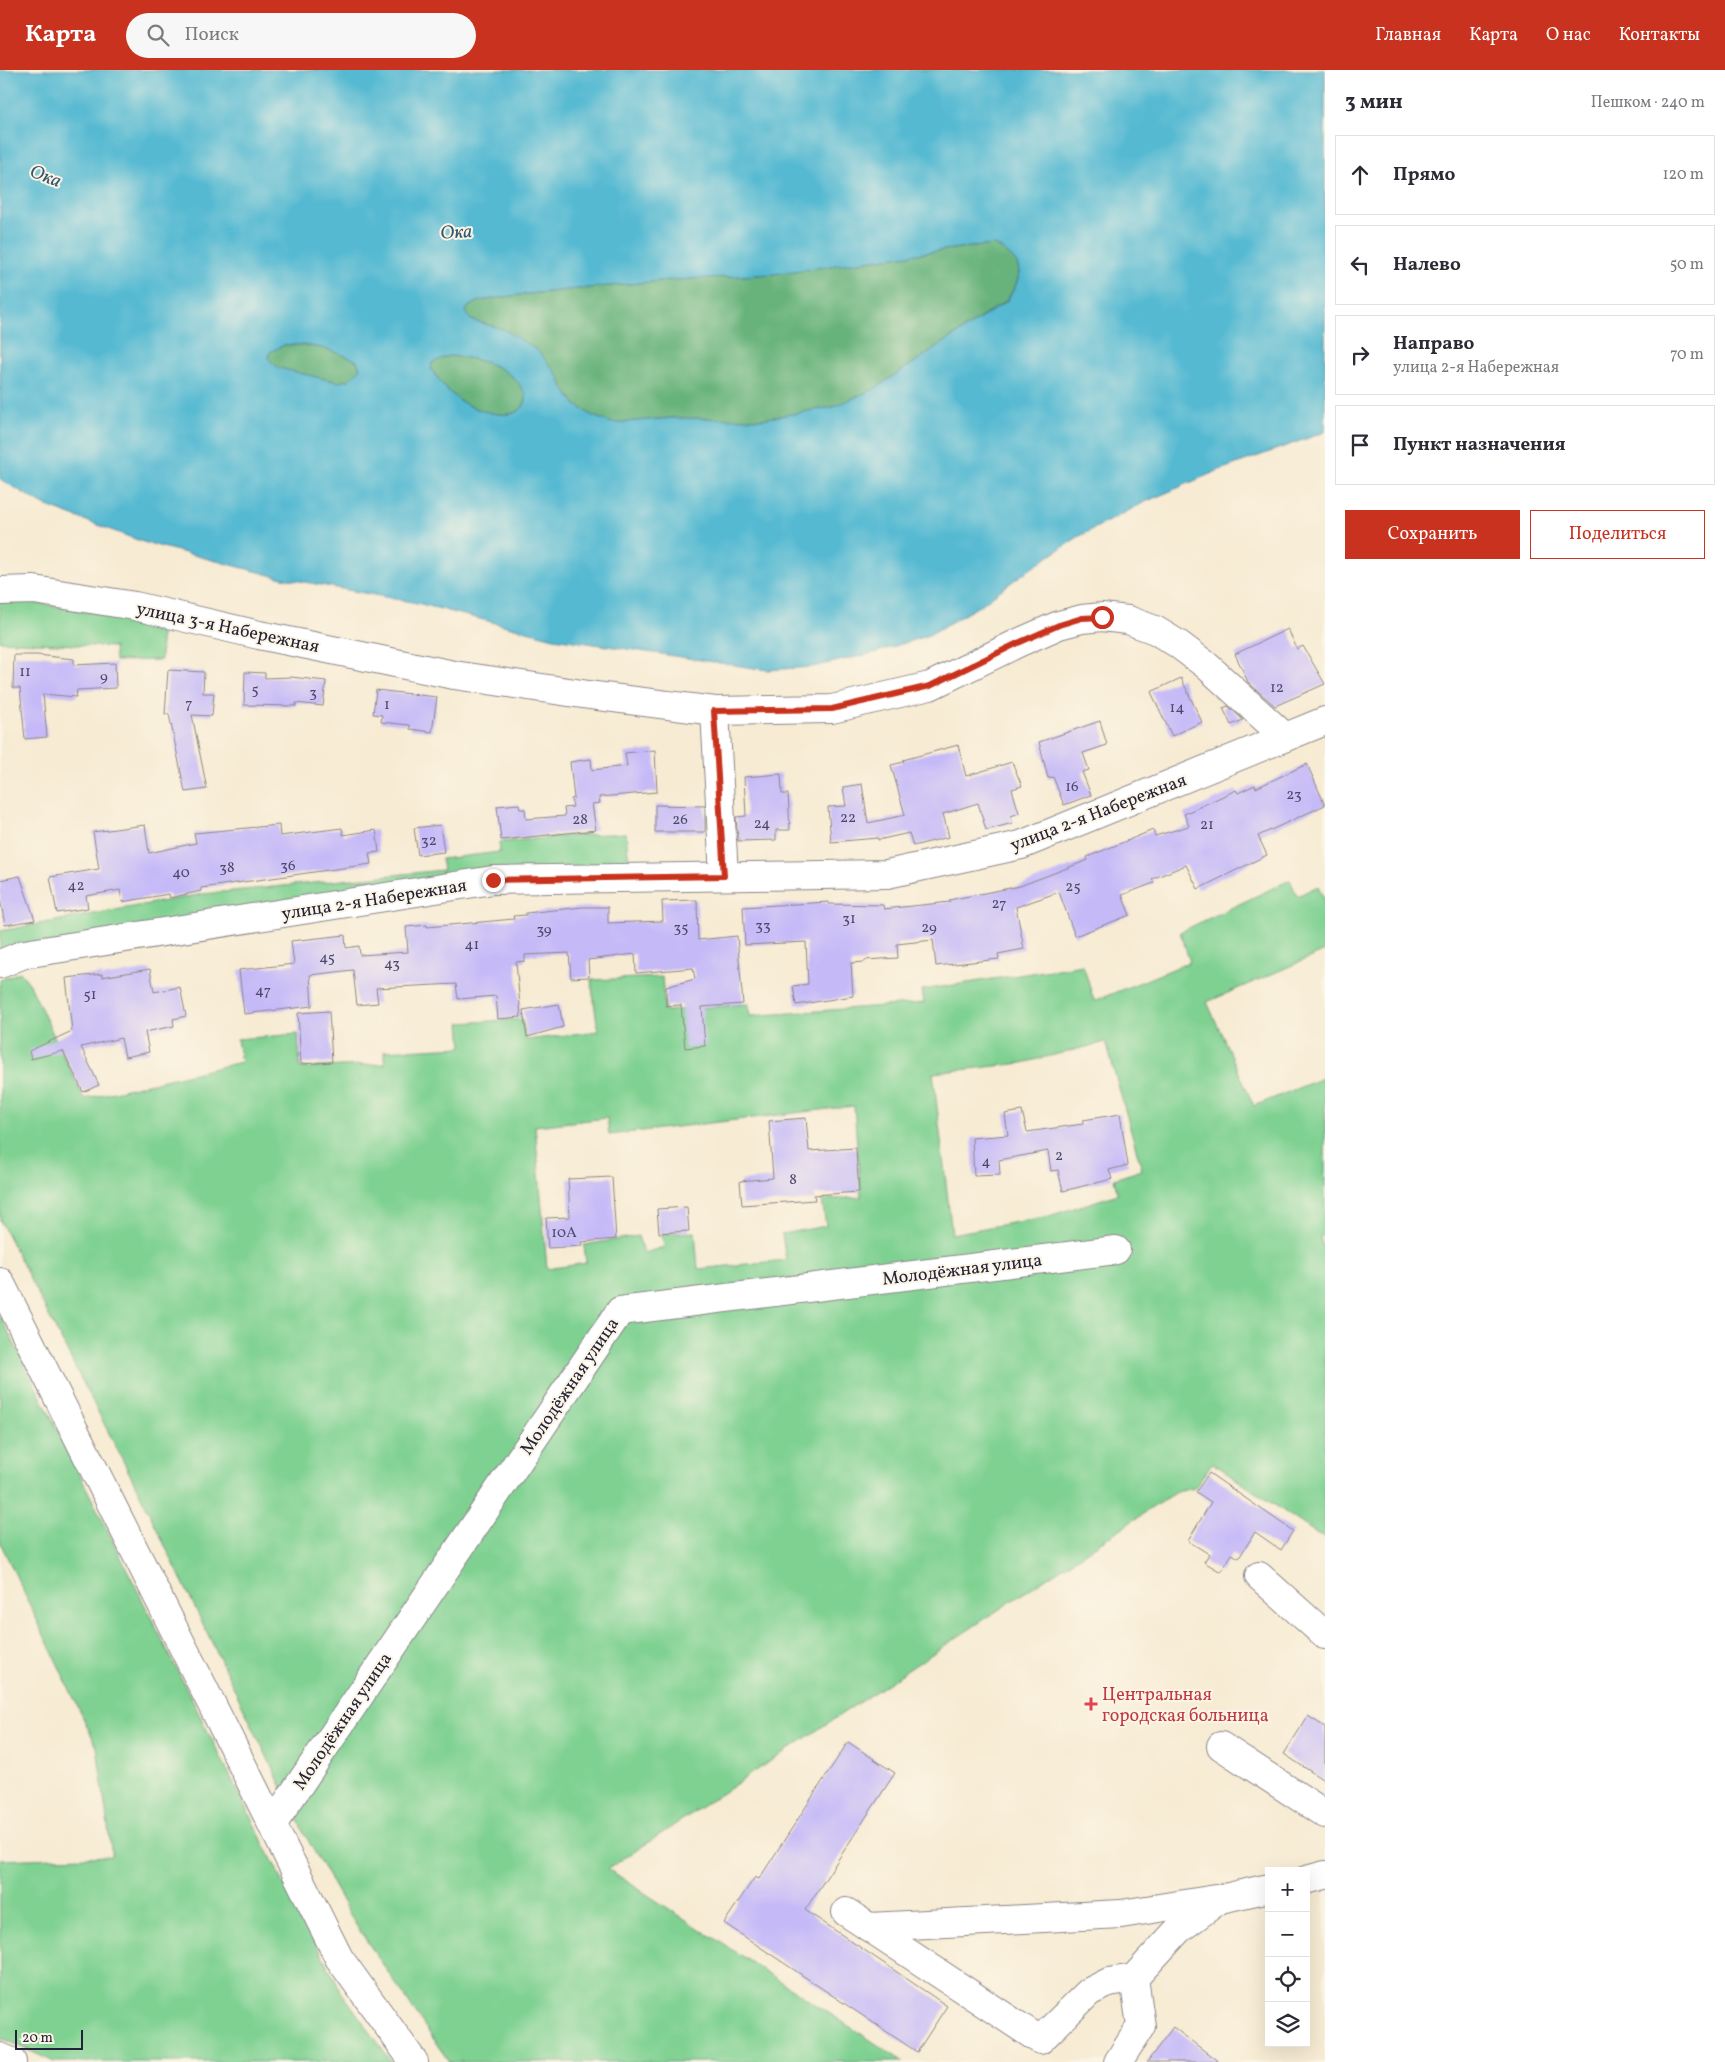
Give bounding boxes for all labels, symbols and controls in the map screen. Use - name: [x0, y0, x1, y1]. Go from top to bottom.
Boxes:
- search box: [126, 13, 476, 58]
- text: Карта: [25, 18, 96, 52]
- icon: search: [144, 21, 172, 49]
- text: Поиск: [184, 22, 239, 48]
- text: Главная: [1375, 23, 1441, 48]
- text: Карта: [1469, 23, 1518, 48]
- text: О нас: [1546, 23, 1591, 48]
- text: Контакты: [1619, 23, 1700, 48]
- text: 3 мин: [1345, 88, 1403, 117]
- text: Пешком · 240 m: [1591, 92, 1705, 114]
- water label: Ока: [26, 159, 65, 195]
- icon: ahead: [1346, 161, 1374, 189]
- text: Прямо: [1393, 162, 1455, 188]
- text: 120 m: [1662, 164, 1704, 186]
- water label: Ока: [439, 219, 473, 247]
- icon: left: [1346, 251, 1374, 279]
- text: Налево: [1393, 252, 1461, 278]
- text: 50 m: [1670, 254, 1704, 276]
- text: Направо: [1393, 331, 1475, 357]
- icon: right: [1346, 341, 1374, 369]
- text: 70 m: [1670, 344, 1704, 366]
- text: улица 2-я Набережная: [1393, 357, 1559, 379]
- icon: arrive: [1346, 431, 1374, 459]
- text: Пункт назначения: [1393, 432, 1566, 458]
- button: Сохранить: [1345, 510, 1520, 559]
- button: Поделиться: [1530, 510, 1705, 559]
- street label: улица 3-я Набережная: [134, 597, 321, 660]
- route start: [1091, 606, 1114, 629]
- house number: 11: [19, 662, 31, 683]
- house number: 9: [100, 667, 108, 688]
- house number: 12: [1270, 678, 1284, 699]
- house number: 5: [251, 680, 259, 701]
- house number: 3: [309, 683, 317, 704]
- house number: 7: [185, 694, 193, 715]
- house number: 1: [384, 695, 390, 716]
- house number: 14: [1170, 698, 1184, 719]
- street label: улица 2-я Набережная: [1007, 768, 1190, 859]
- house number: 16: [1065, 777, 1079, 798]
- house number: 23: [1286, 785, 1302, 806]
- house number: 22: [840, 808, 856, 829]
- house number: 28: [572, 810, 588, 831]
- house number: 26: [672, 810, 688, 831]
- house number: 24: [754, 814, 770, 835]
- house number: 21: [1200, 815, 1214, 836]
- house number: 32: [421, 831, 437, 852]
- house number: 36: [280, 856, 296, 877]
- house number: 38: [219, 858, 235, 879]
- house number: 40: [172, 863, 190, 884]
- route end: [482, 869, 505, 892]
- street label: улица 2-я Набережная: [280, 874, 469, 927]
- house number: 42: [67, 876, 85, 897]
- house number: 25: [1065, 877, 1081, 898]
- house number: 27: [992, 894, 1006, 915]
- house number: 31: [842, 909, 856, 930]
- house number: 33: [755, 916, 771, 937]
- house number: 35: [674, 918, 688, 939]
- house number: 29: [921, 918, 937, 939]
- house number: 39: [536, 920, 552, 941]
- house number: 41: [465, 935, 479, 956]
- house number: 45: [319, 948, 335, 969]
- house number: 43: [384, 954, 400, 975]
- house number: 47: [255, 981, 271, 1002]
- house number: 51: [83, 985, 97, 1006]
- house number: 2: [1055, 1146, 1063, 1167]
- house number: 4: [982, 1152, 991, 1173]
- house number: 8: [789, 1170, 797, 1191]
- house number: 10А: [551, 1223, 577, 1244]
- street label: Молодёжная улица: [881, 1248, 1044, 1293]
- street label: Молодёжная улица: [515, 1313, 626, 1461]
- street label: Молодёжная улица: [288, 1648, 399, 1796]
- place label: Центральная городская больница: [1102, 1683, 1269, 1729]
- marker: Центральная городская больница: [1084, 1697, 1098, 1711]
- map controls: [1265, 1867, 1310, 2047]
- button: +: [1265, 1867, 1310, 1912]
- button: −: [1265, 1912, 1310, 1957]
- button: locate: [1265, 1957, 1310, 2002]
- button: layers: [1265, 2002, 1310, 2047]
- scale bar: [15, 2027, 82, 2050]
- text: 20 m: [22, 2029, 53, 2048]

